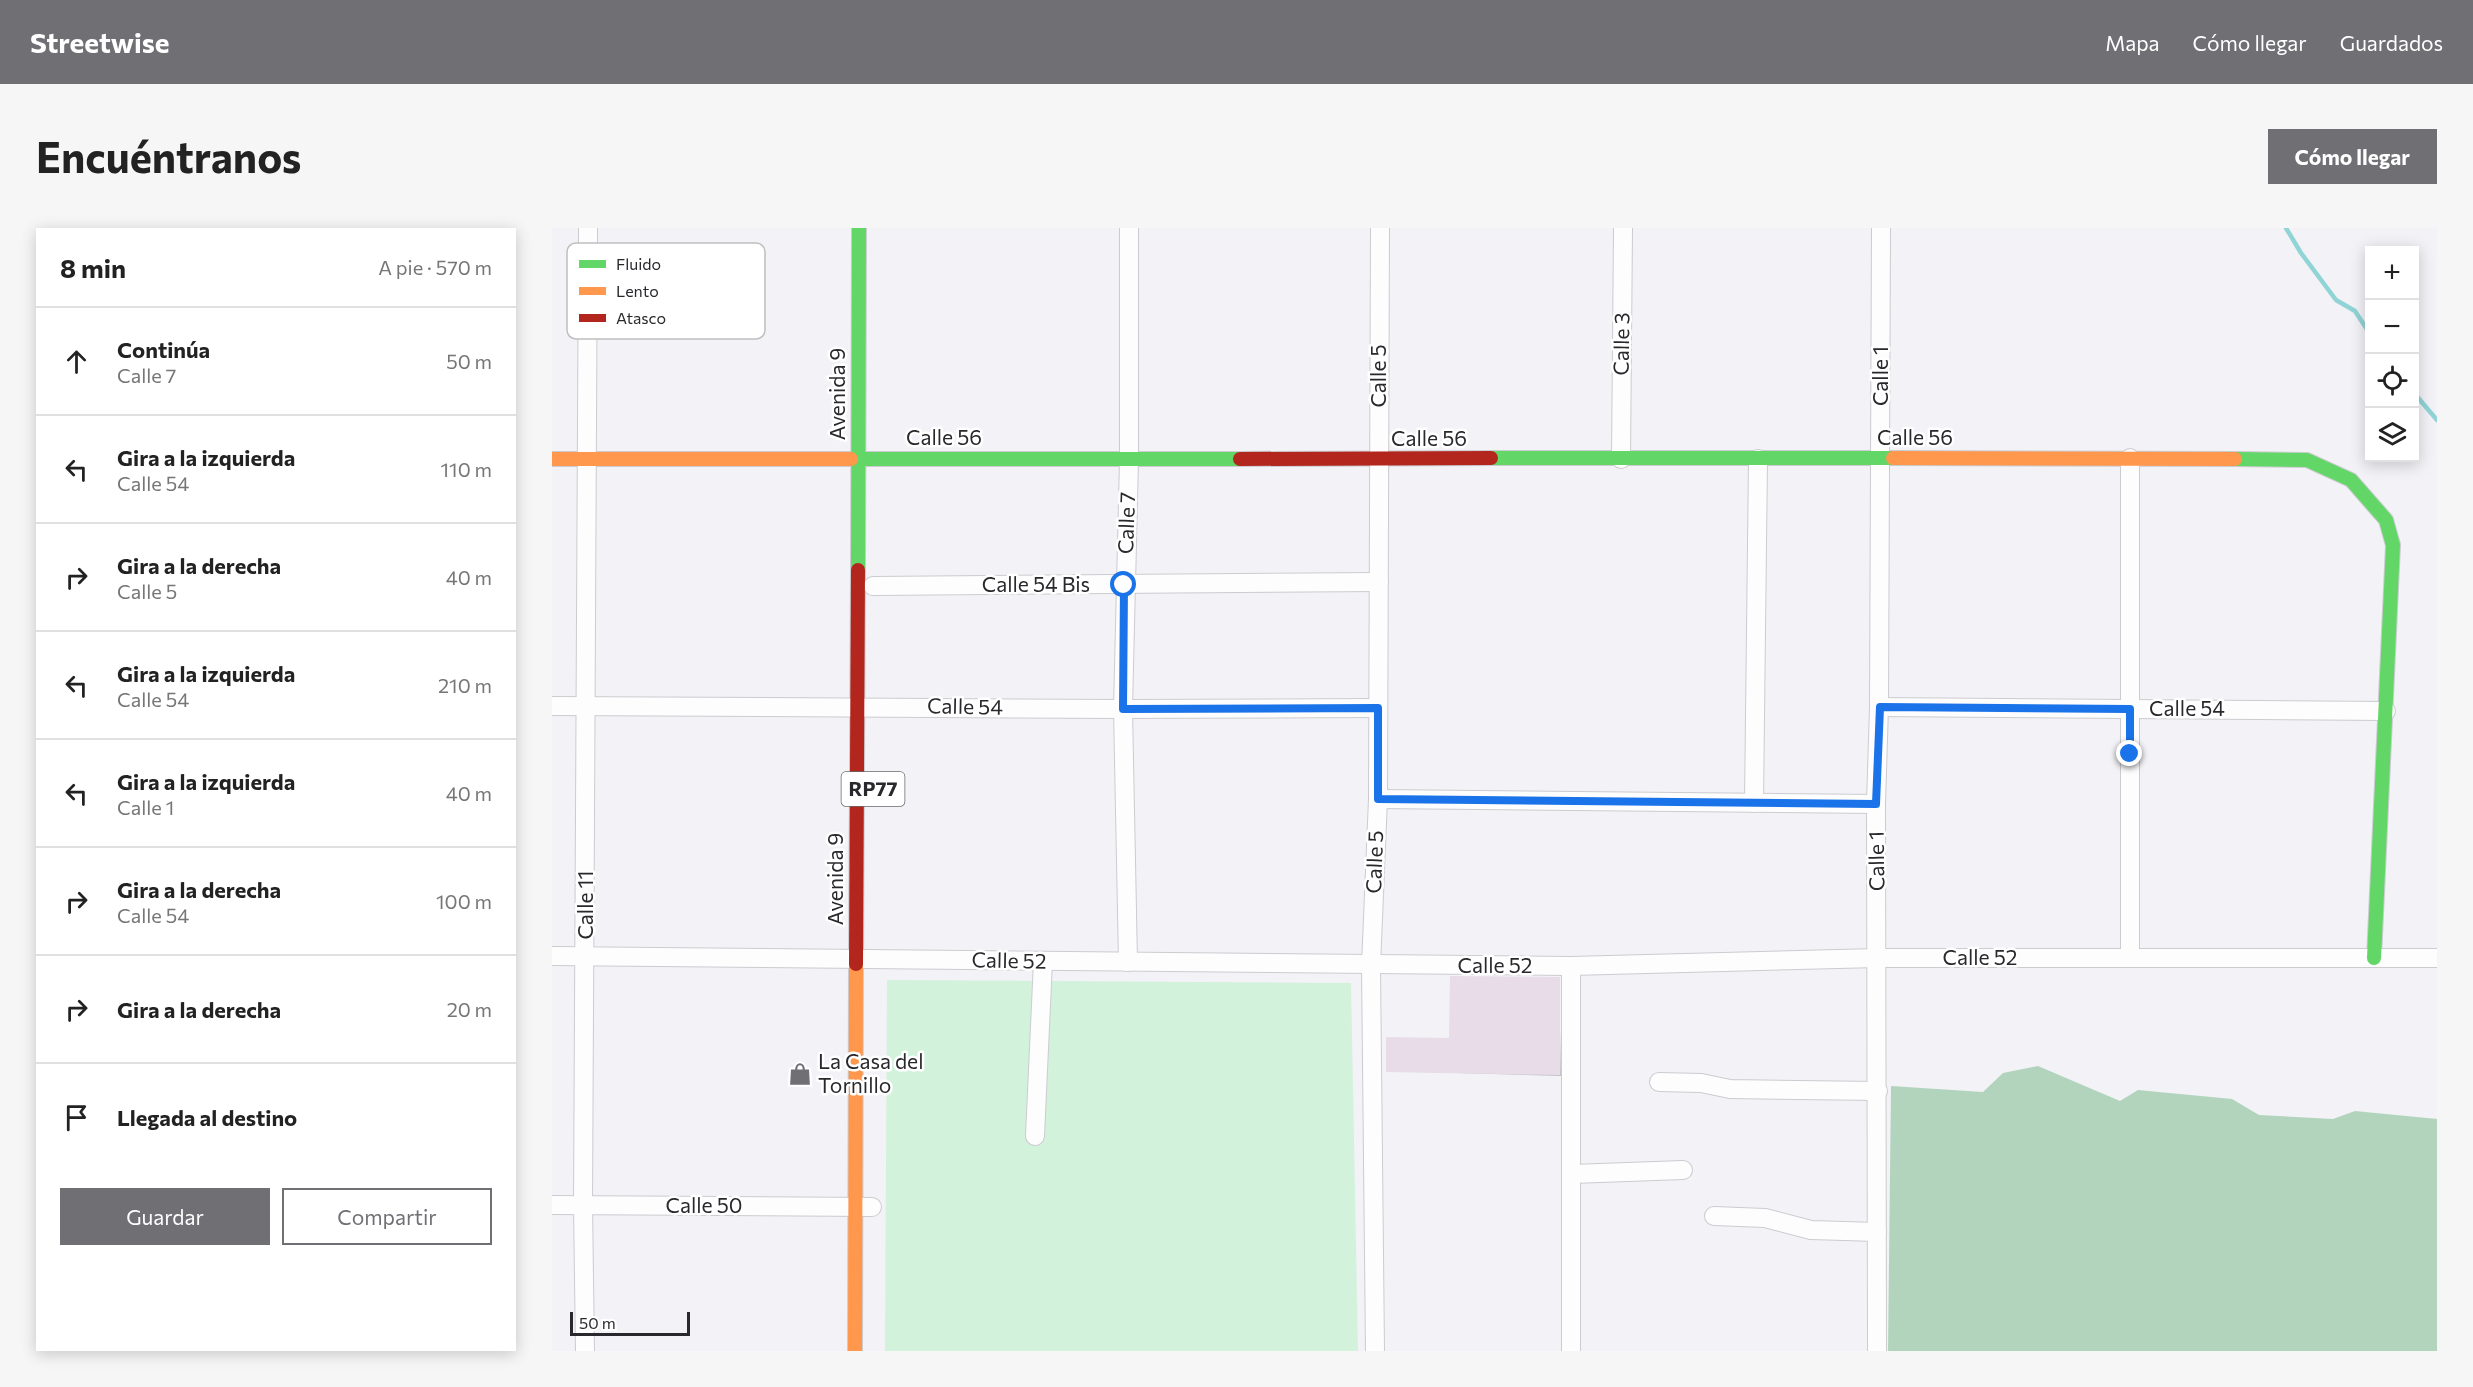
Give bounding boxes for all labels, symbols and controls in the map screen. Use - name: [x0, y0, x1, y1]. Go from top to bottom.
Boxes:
- text: Streetwise: [30, 25, 170, 59]
- text: Mapa: [2105, 30, 2160, 55]
- text: Cómo llegar: [2193, 30, 2307, 55]
- text: Guardados: [2340, 30, 2443, 55]
- button: Cómo llegar: [2268, 129, 2437, 184]
- text: Encuéntranos: [36, 130, 301, 182]
- legend: [567, 243, 765, 339]
- map controls: [2365, 246, 2419, 462]
- button: +: [2365, 246, 2419, 300]
- text: 8 min: [60, 252, 126, 283]
- text: Fluido: [616, 254, 661, 273]
- text: A pie · 570 m: [378, 255, 492, 279]
- text: Lento: [616, 281, 659, 300]
- button: −: [2365, 300, 2419, 354]
- text: Atasco: [616, 308, 666, 327]
- street label: Calle 3: [1607, 312, 1634, 376]
- text: Continúa: [117, 336, 210, 363]
- street label: Calle 5: [1365, 344, 1390, 408]
- icon: ahead: [60, 345, 93, 378]
- street label: Calle 1: [1867, 346, 1892, 406]
- street label: Avenida 9: [824, 348, 849, 440]
- text: 50 m: [446, 349, 492, 373]
- button: locate: [2365, 354, 2419, 408]
- text: Calle 7: [117, 363, 176, 387]
- button: layers: [2365, 408, 2419, 462]
- street label: Calle 56: [906, 424, 982, 449]
- street label: Calle 56: [1877, 424, 1953, 449]
- street label: Calle 56: [1391, 425, 1467, 450]
- text: Gira a la izquierda: [117, 444, 295, 471]
- icon: left: [60, 453, 93, 486]
- text: 110 m: [441, 457, 492, 481]
- text: Calle 54: [117, 471, 189, 495]
- street label: Calle 7: [1112, 491, 1139, 554]
- text: Gira a la derecha: [117, 552, 281, 579]
- icon: right: [60, 561, 93, 594]
- text: 40 m: [446, 565, 492, 589]
- street label: Calle 54 Bis: [982, 571, 1090, 596]
- route start: [1110, 571, 1136, 597]
- text: Calle 5: [117, 579, 177, 603]
- text: Gira a la izquierda: [117, 660, 295, 687]
- icon: left: [60, 669, 93, 702]
- text: 210 m: [438, 673, 492, 697]
- text: Calle 54: [117, 687, 189, 711]
- street label: Calle 54: [927, 692, 1004, 719]
- street label: Calle 54: [2149, 695, 2225, 720]
- route end: [2116, 740, 2142, 766]
- text: Gira a la izquierda: [117, 768, 295, 795]
- road number: RP77: [842, 772, 904, 806]
- icon: left: [60, 777, 93, 810]
- text: 40 m: [446, 781, 492, 805]
- text: Calle 1: [117, 795, 174, 819]
- street label: Calle 5: [1360, 830, 1387, 894]
- street label: Calle 1: [1862, 831, 1889, 891]
- street label: Avenida 9: [822, 833, 847, 925]
- street label: Calle 11: [572, 870, 597, 940]
- text: Gira a la derecha: [117, 876, 281, 903]
- icon: right: [60, 885, 93, 918]
- text: 100 m: [436, 889, 492, 913]
- text: Calle 54: [117, 903, 189, 927]
- street label: Calle 52: [1943, 944, 2017, 969]
- street label: Calle 52: [971, 946, 1047, 973]
- street label: Calle 52: [1458, 952, 1532, 977]
- icon: right: [60, 993, 93, 1026]
- text: Gira a la derecha: [117, 996, 281, 1023]
- text: 20 m: [447, 997, 492, 1021]
- place label: La Casa del Tornillo: [818, 1048, 924, 1097]
- shop icon: La Casa del Tornillo: [787, 1061, 813, 1087]
- icon: arrive: [60, 1101, 93, 1134]
- text: Llegada al destino: [117, 1104, 297, 1131]
- button: Guardar: [60, 1188, 270, 1245]
- button: Compartir: [282, 1188, 492, 1245]
- street label: Calle 50: [666, 1192, 742, 1217]
- scale bar: [570, 1309, 690, 1336]
- text: 50 m: [579, 1313, 616, 1332]

